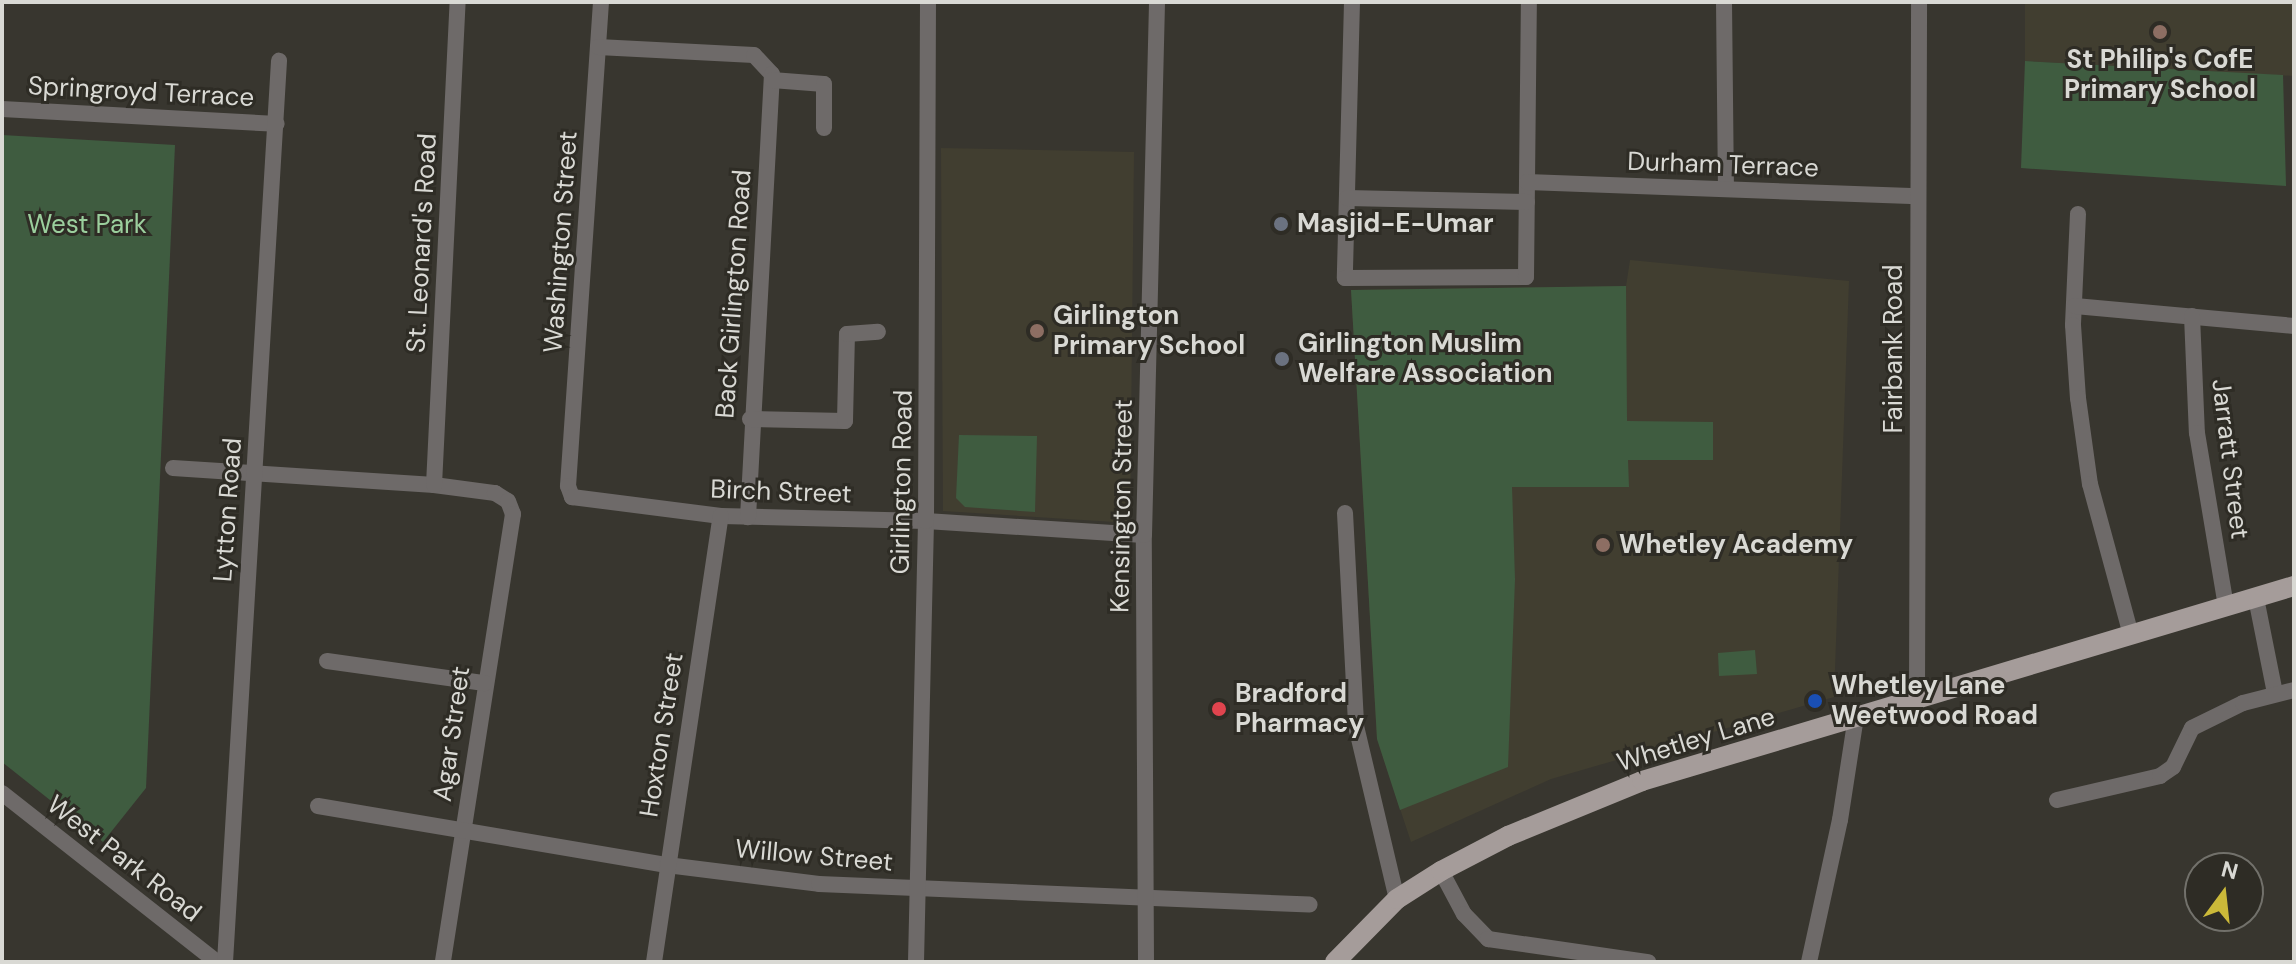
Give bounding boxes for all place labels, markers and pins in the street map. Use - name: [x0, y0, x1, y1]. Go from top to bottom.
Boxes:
- marker: St Philip's CofE Primary School: [2151, 23, 2169, 41]
- place label: St Philip's CofE Primary School: [2064, 44, 2256, 106]
- place label: Masjid-E-Umar: [1297, 208, 1494, 240]
- marker: Masjid-E-Umar: [1272, 215, 1290, 233]
- place label: Girlington Primary School: [1053, 300, 1245, 362]
- marker: Girlington Primary School: [1028, 322, 1046, 340]
- place label: Girlington Muslim Welfare Association: [1298, 328, 1552, 390]
- marker: Girlington Muslim Welfare Association: [1273, 350, 1291, 368]
- place label: Whetley Academy: [1619, 529, 1853, 561]
- marker: Whetley Academy: [1594, 536, 1612, 554]
- place label: Whetley Lane Weetwood Road: [1831, 670, 2038, 732]
- place label: Bradford Pharmacy: [1235, 678, 1364, 740]
- marker: Whetley Lane Weetwood Road: [1806, 692, 1824, 710]
- marker: Bradford Pharmacy: [1210, 700, 1228, 718]

